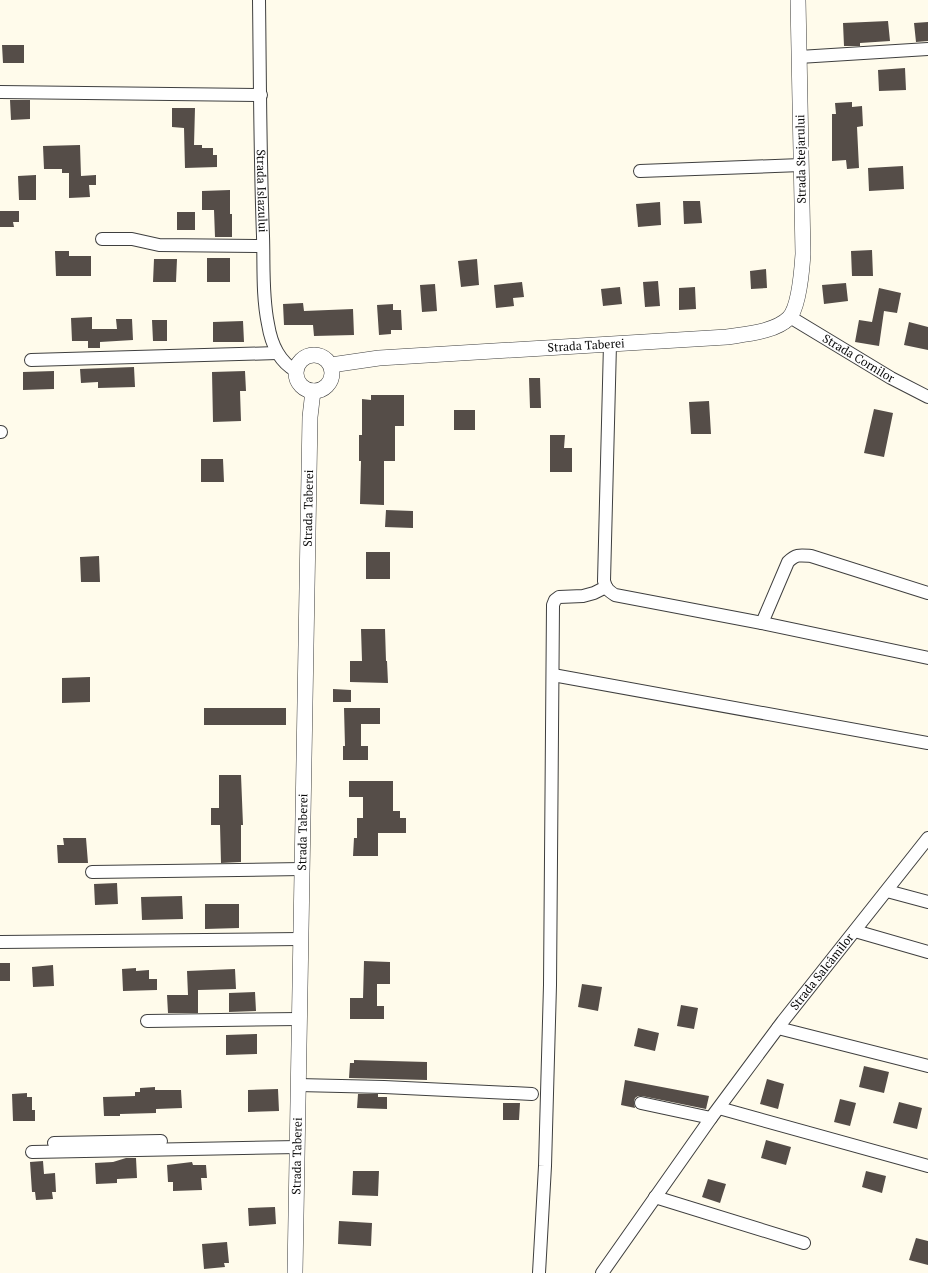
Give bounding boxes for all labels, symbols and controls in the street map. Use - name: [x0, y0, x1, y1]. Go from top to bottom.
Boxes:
- street label: Strada Stejarului: [792, 114, 809, 204]
- street label: Strada Islazului: [254, 149, 271, 233]
- street label: Strada Cornilor: [820, 330, 897, 386]
- street label: Strada Taberei: [547, 335, 625, 355]
- street label: Strada Taberei: [300, 469, 316, 547]
- street label: Strada Taberei: [294, 793, 310, 871]
- street label: Strada Salcâmilor: [787, 930, 857, 1013]
- street label: Strada Taberei: [288, 1117, 305, 1195]

